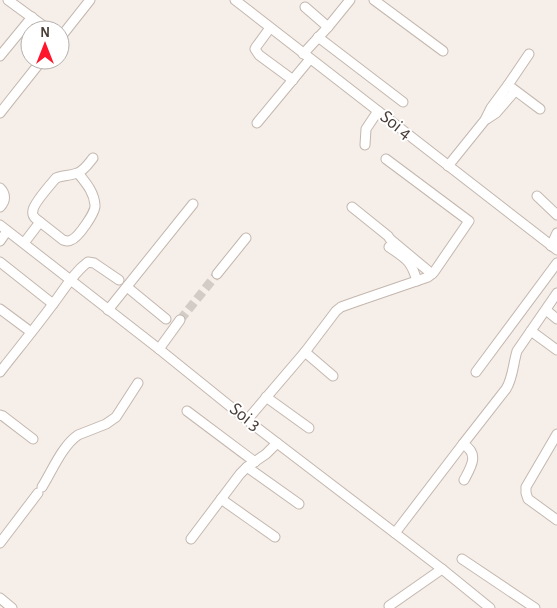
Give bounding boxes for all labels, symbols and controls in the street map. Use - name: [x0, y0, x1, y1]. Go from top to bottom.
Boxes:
- north arrow: [20, 20, 70, 70]
- text: N: [40, 26, 50, 40]
- street label: Soi 4: [376, 107, 416, 143]
- street label: Soi 3: [226, 399, 264, 435]

